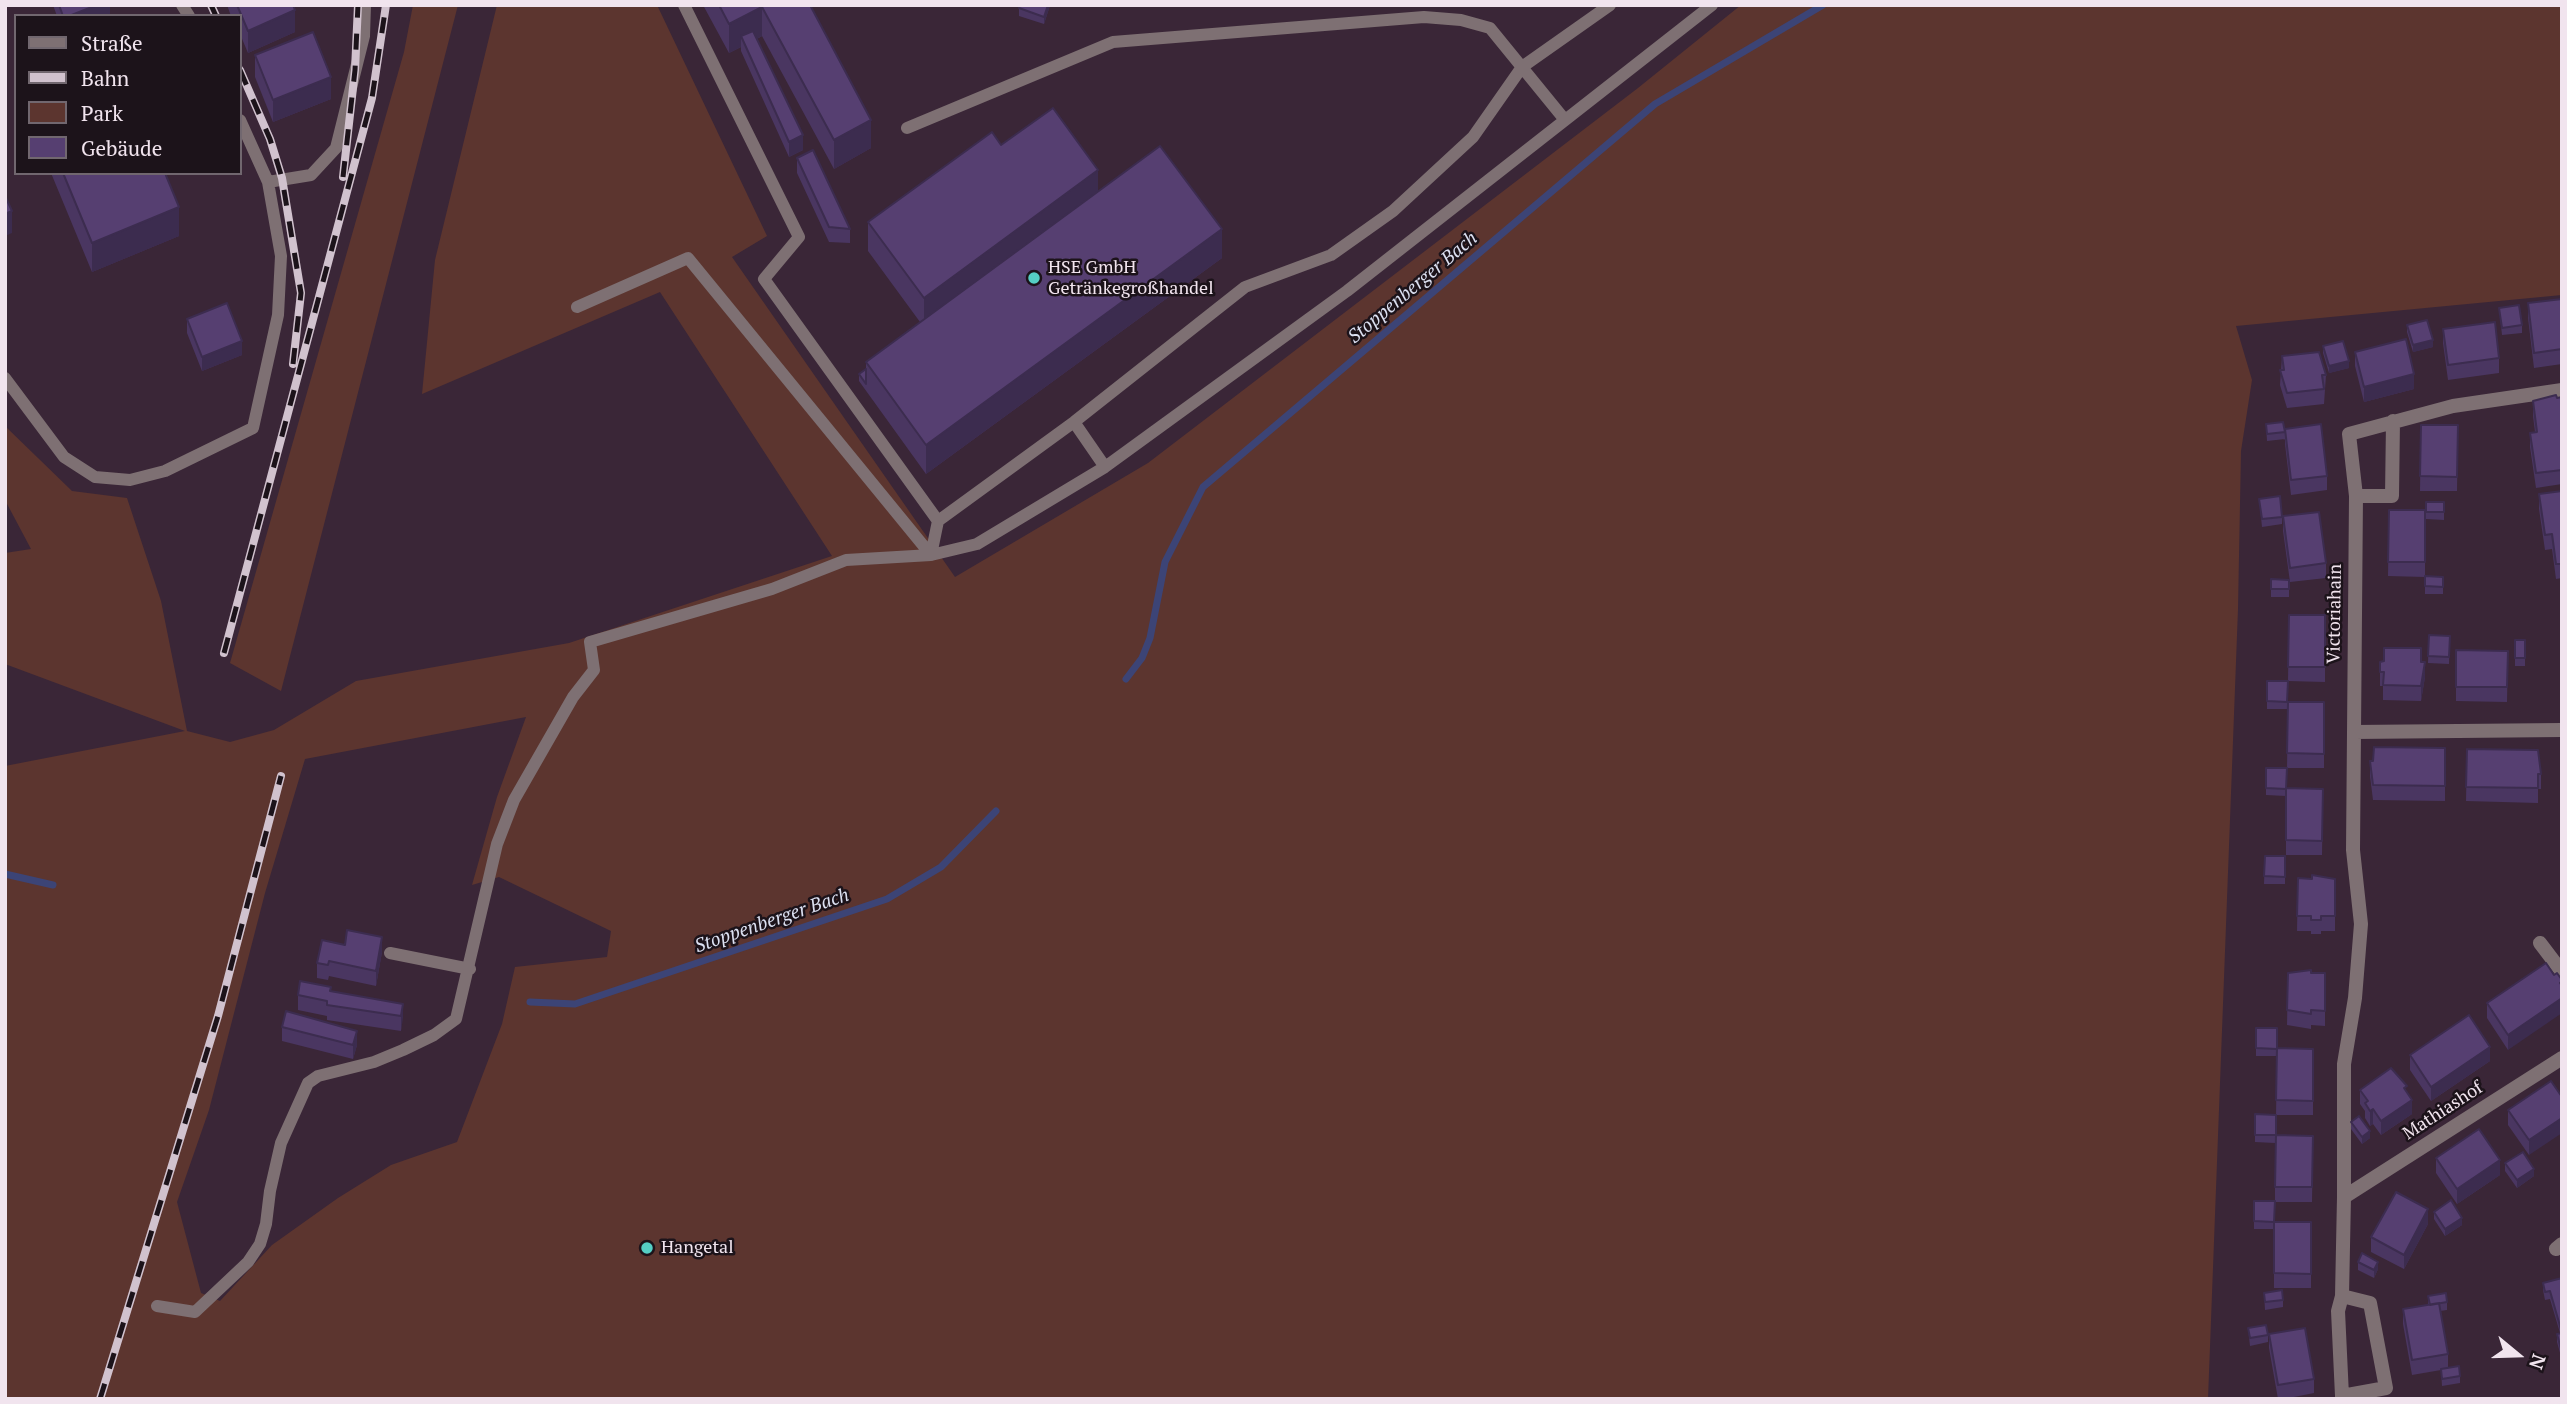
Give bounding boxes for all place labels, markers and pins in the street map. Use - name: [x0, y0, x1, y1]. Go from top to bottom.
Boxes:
- place label: HSE GmbH Getränkegroßhandel: [1048, 257, 1214, 300]
- marker: HSE GmbH Getränkegroßhandel: [1026, 270, 1042, 286]
- place label: Hangetal: [661, 1237, 734, 1259]
- marker: Hangetal: [639, 1240, 655, 1256]

